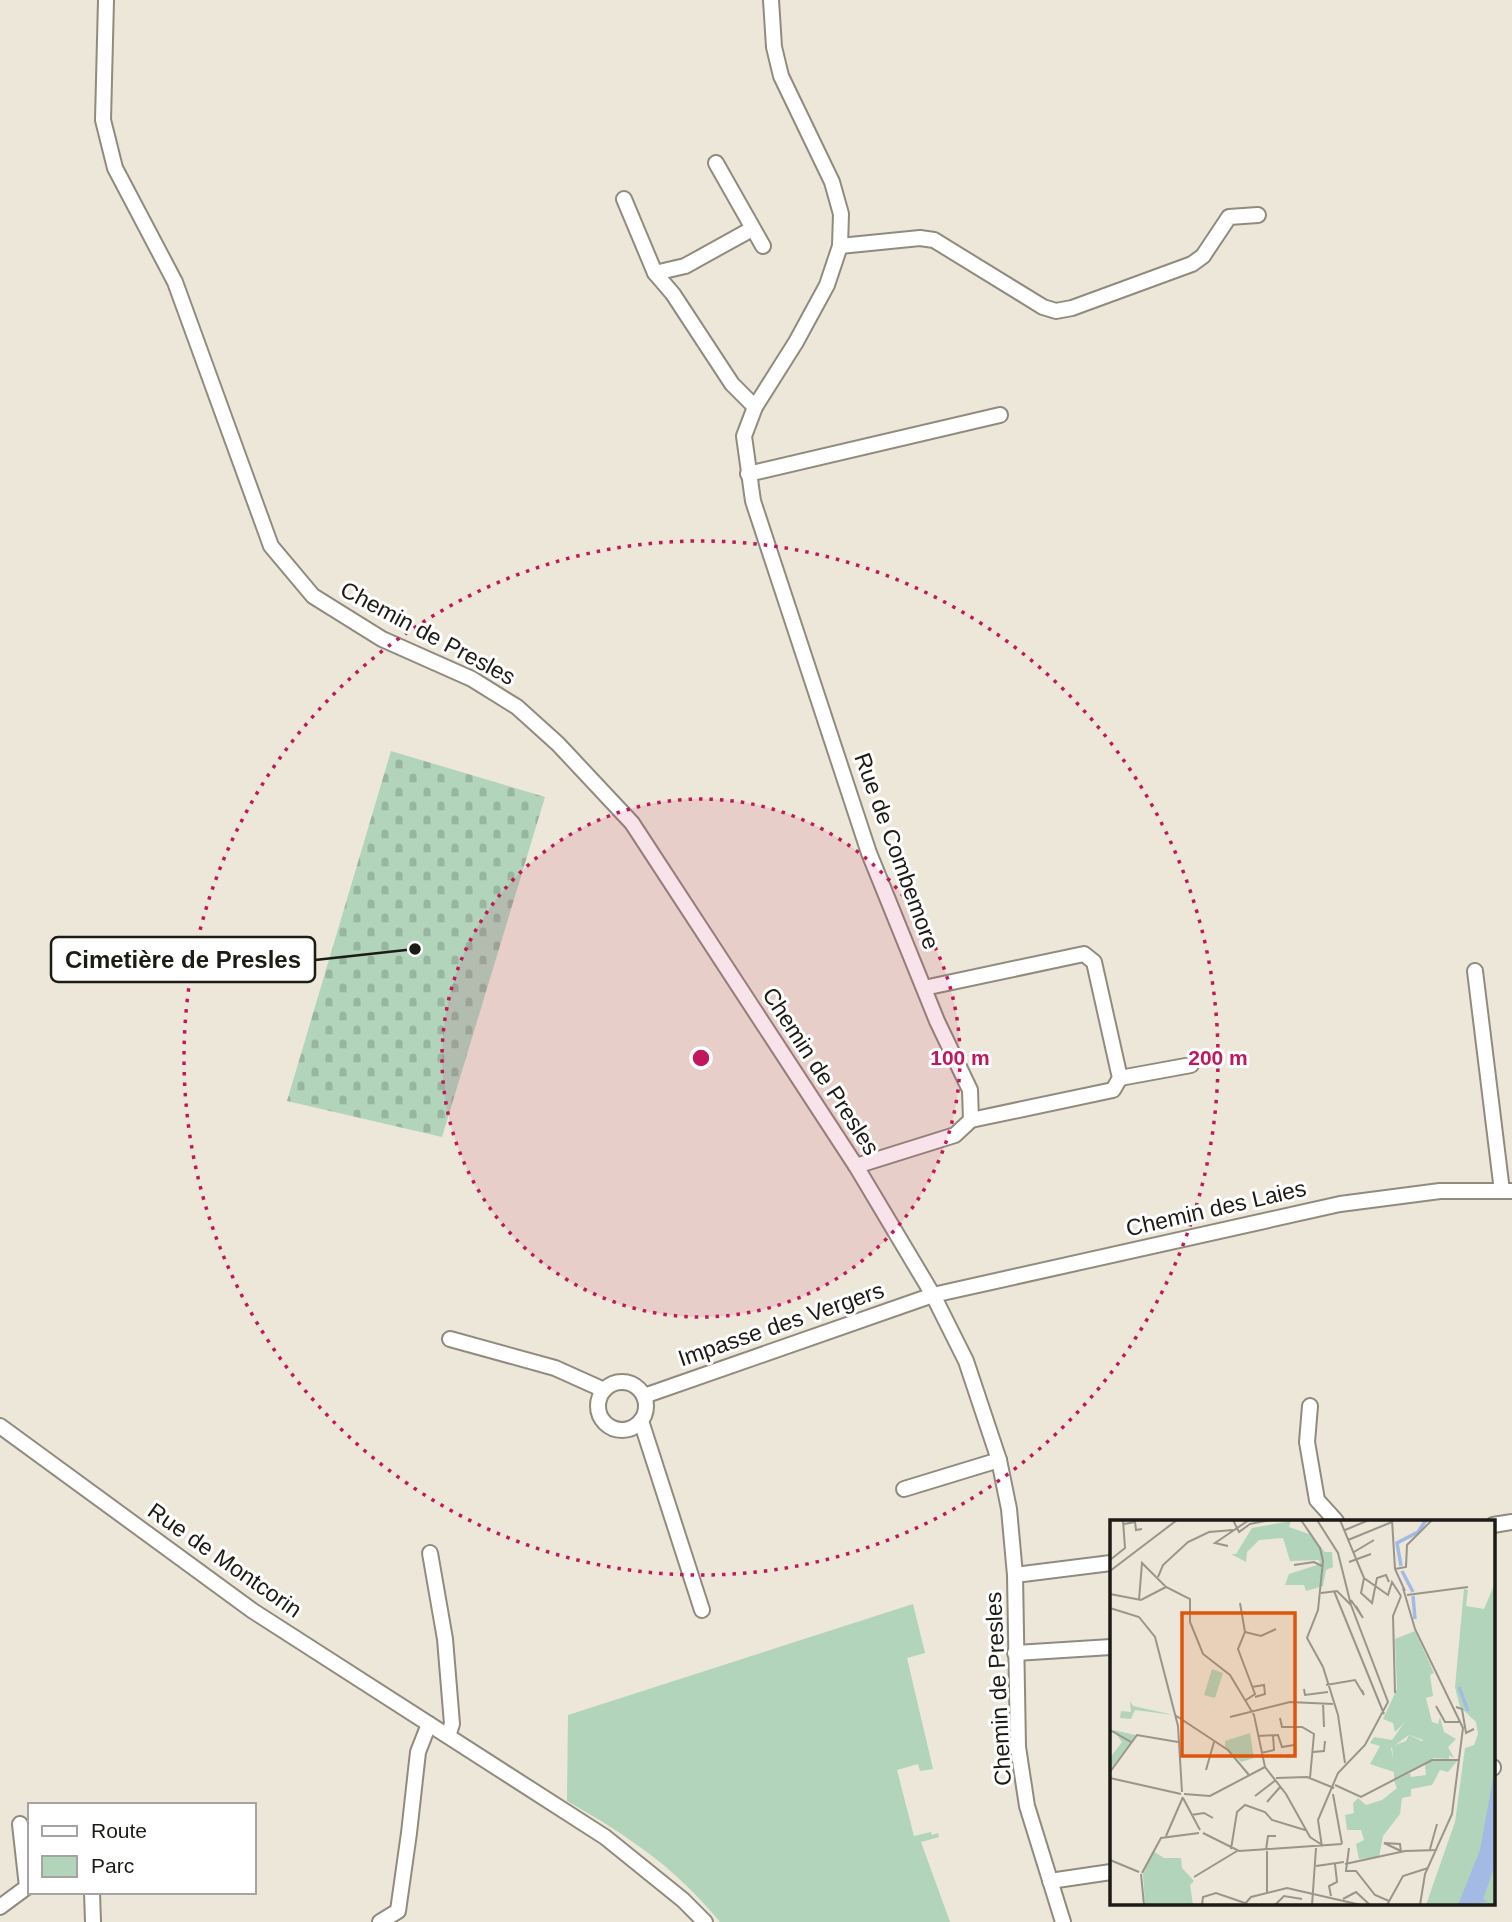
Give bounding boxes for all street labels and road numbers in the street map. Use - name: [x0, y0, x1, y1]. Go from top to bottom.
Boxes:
- street label: Chemin de Presles: [336, 576, 520, 690]
- street label: Rue de Combemore: [849, 749, 945, 953]
- street label: Chemin de Presles: [757, 982, 885, 1160]
- street label: Chemin des Laies: [1123, 1175, 1309, 1241]
- street label: Impasse des Vergers: [675, 1277, 887, 1371]
- street label: Rue de Montcorin: [143, 1497, 307, 1623]
- street label: Chemin de Presles: [980, 1591, 1016, 1787]

